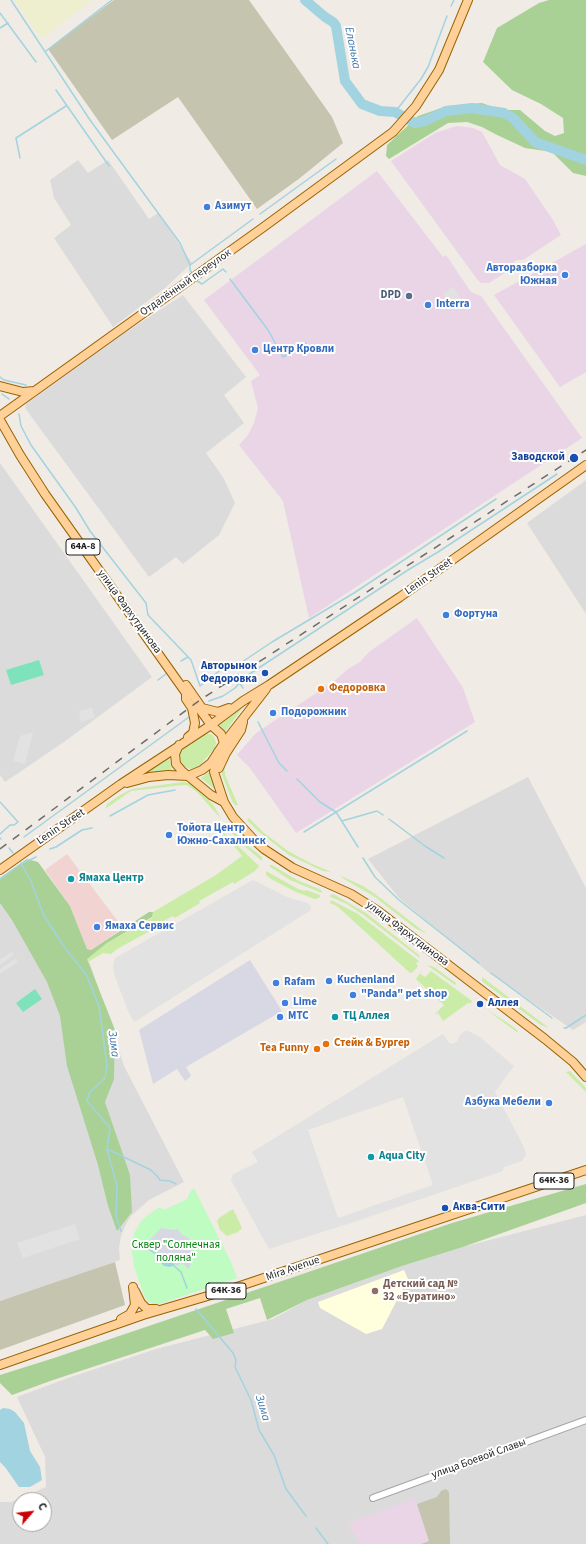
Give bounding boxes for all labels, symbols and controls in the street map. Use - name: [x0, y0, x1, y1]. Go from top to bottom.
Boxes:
- water label: Еланька: [341, 26, 363, 70]
- place label: Азимут: [215, 200, 251, 214]
- marker: Азимут: [202, 202, 212, 212]
- street label: Отдалённый переулок: [138, 246, 234, 320]
- place label: Авторазборка Южная: [486, 262, 557, 288]
- marker: Авторазборка Южная: [560, 270, 570, 280]
- place label: DPD: [380, 289, 401, 303]
- marker: DPD: [404, 291, 414, 301]
- place label: Interra: [436, 298, 470, 312]
- marker: Interra: [423, 300, 433, 310]
- place label: Центр Кровли: [263, 343, 334, 357]
- marker: Центр Кровли: [250, 345, 260, 355]
- place label: Заводской: [511, 451, 565, 465]
- marker: Заводской: [568, 452, 580, 464]
- road number: 64А-8: [66, 539, 100, 555]
- street label: Lenin Street: [403, 556, 455, 598]
- street label: улица Фархутдинова: [94, 567, 164, 657]
- place label: Фортуна: [454, 608, 498, 622]
- marker: Фортуна: [441, 610, 451, 620]
- place label: Авторынок Федоровка: [200, 660, 257, 686]
- marker: Авторынок Федоровка: [260, 668, 270, 678]
- place label: Федоровка: [329, 682, 386, 696]
- marker: Федоровка: [316, 684, 326, 694]
- place label: Подорожник: [281, 706, 347, 720]
- marker: Подорожник: [268, 708, 278, 718]
- street label: Lenin Street: [34, 806, 88, 848]
- place label: Тойота Центр Южно-Сахалинск: [177, 822, 266, 848]
- marker: Тойота Центр Южно-Сахалинск: [164, 830, 174, 840]
- place label: Ямаха Центр: [79, 872, 144, 886]
- marker: Ямаха Центр: [66, 874, 76, 884]
- street label: улица Фархутдинова: [363, 899, 451, 969]
- place label: Ямаха Сервис: [105, 920, 174, 934]
- marker: Ямаха Сервис: [92, 922, 102, 932]
- place label: Kuchenland: [337, 974, 395, 988]
- place label: Rafam: [284, 976, 315, 990]
- marker: Kuchenland: [324, 976, 334, 986]
- marker: Rafam: [271, 978, 281, 988]
- place label: "Panda" pet shop: [361, 988, 447, 1002]
- marker: "Panda" pet shop: [348, 990, 358, 1000]
- place label: Lime: [293, 996, 317, 1010]
- place label: Аллея: [488, 997, 519, 1011]
- marker: Lime: [280, 998, 290, 1008]
- marker: Аллея: [475, 999, 485, 1009]
- place label: МТС: [288, 1010, 309, 1024]
- place label: ТЦ Аллея: [343, 1010, 389, 1024]
- marker: МТС: [275, 1012, 285, 1022]
- marker: ТЦ Аллея: [330, 1012, 340, 1022]
- water label: Зима: [104, 1030, 122, 1058]
- place label: Стейк & Бургер: [334, 1037, 410, 1051]
- marker: Стейк & Бургер: [321, 1039, 331, 1049]
- place label: Tea Funny: [260, 1042, 309, 1056]
- marker: Tea Funny: [312, 1044, 322, 1054]
- place label: Азбука Мебели: [465, 1096, 541, 1110]
- marker: Азбука Мебели: [544, 1098, 554, 1108]
- place label: Aqua City: [379, 1150, 425, 1164]
- marker: Aqua City: [366, 1152, 376, 1162]
- road number: 64К-36: [534, 1173, 574, 1189]
- place label: Аква-Сити: [453, 1201, 505, 1215]
- marker: Аква-Сити: [440, 1203, 450, 1213]
- park label: Сквер "Солнечная поляна": [132, 1239, 220, 1265]
- street label: Mira Avenue: [264, 1254, 322, 1284]
- place label: Детский сад № 32 «Буратино»: [383, 1278, 458, 1304]
- road number: 64К-36: [206, 1283, 246, 1299]
- marker: Детский сад № 32 «Буратино»: [370, 1286, 380, 1296]
- water label: Зима: [251, 1393, 273, 1423]
- street label: улица Боевой Славы: [430, 1436, 528, 1482]
- north arrow: [12, 1492, 52, 1532]
- text: С: [34, 1500, 50, 1513]

